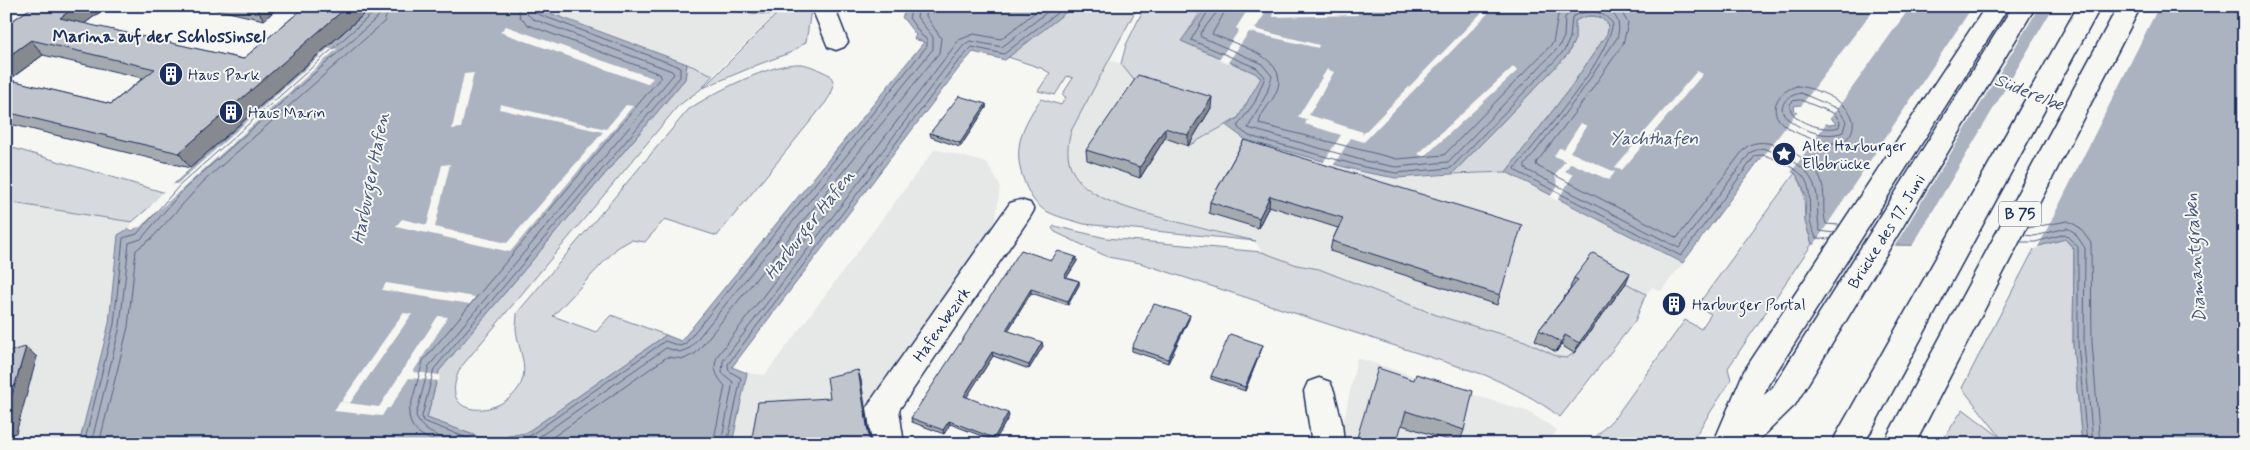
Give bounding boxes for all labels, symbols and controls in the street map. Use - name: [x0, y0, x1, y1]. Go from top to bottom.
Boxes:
- district label: Marina auf der Schlossinsel: [52, 25, 266, 49]
- building icon: Haus Park: [158, 61, 184, 87]
- place label: Haus Park: [188, 65, 260, 86]
- water label: Süderelbe: [1991, 68, 2068, 118]
- building icon: Haus Marin: [218, 99, 244, 125]
- place label: Haus Marin: [248, 103, 326, 124]
- water label: Harburger Hafen: [346, 110, 397, 247]
- water label: Yachthafen: [1610, 127, 1698, 151]
- place label: Alte Harburger Elbbrücke: [1802, 136, 1906, 175]
- place icon: Alte Harburger Elbbrücke: [1771, 141, 1797, 167]
- water label: Harburger Hafen: [759, 164, 862, 286]
- street label: Brücke des 17. Juni: [1844, 171, 1931, 293]
- water label: Diamantgraben: [2179, 192, 2214, 324]
- road number: B 75: [1999, 202, 2041, 226]
- street label: Hafenbezirk: [909, 283, 976, 367]
- building icon: Harburger Portal: [1661, 291, 1687, 317]
- place label: Harburger Portal: [1692, 295, 1806, 317]

